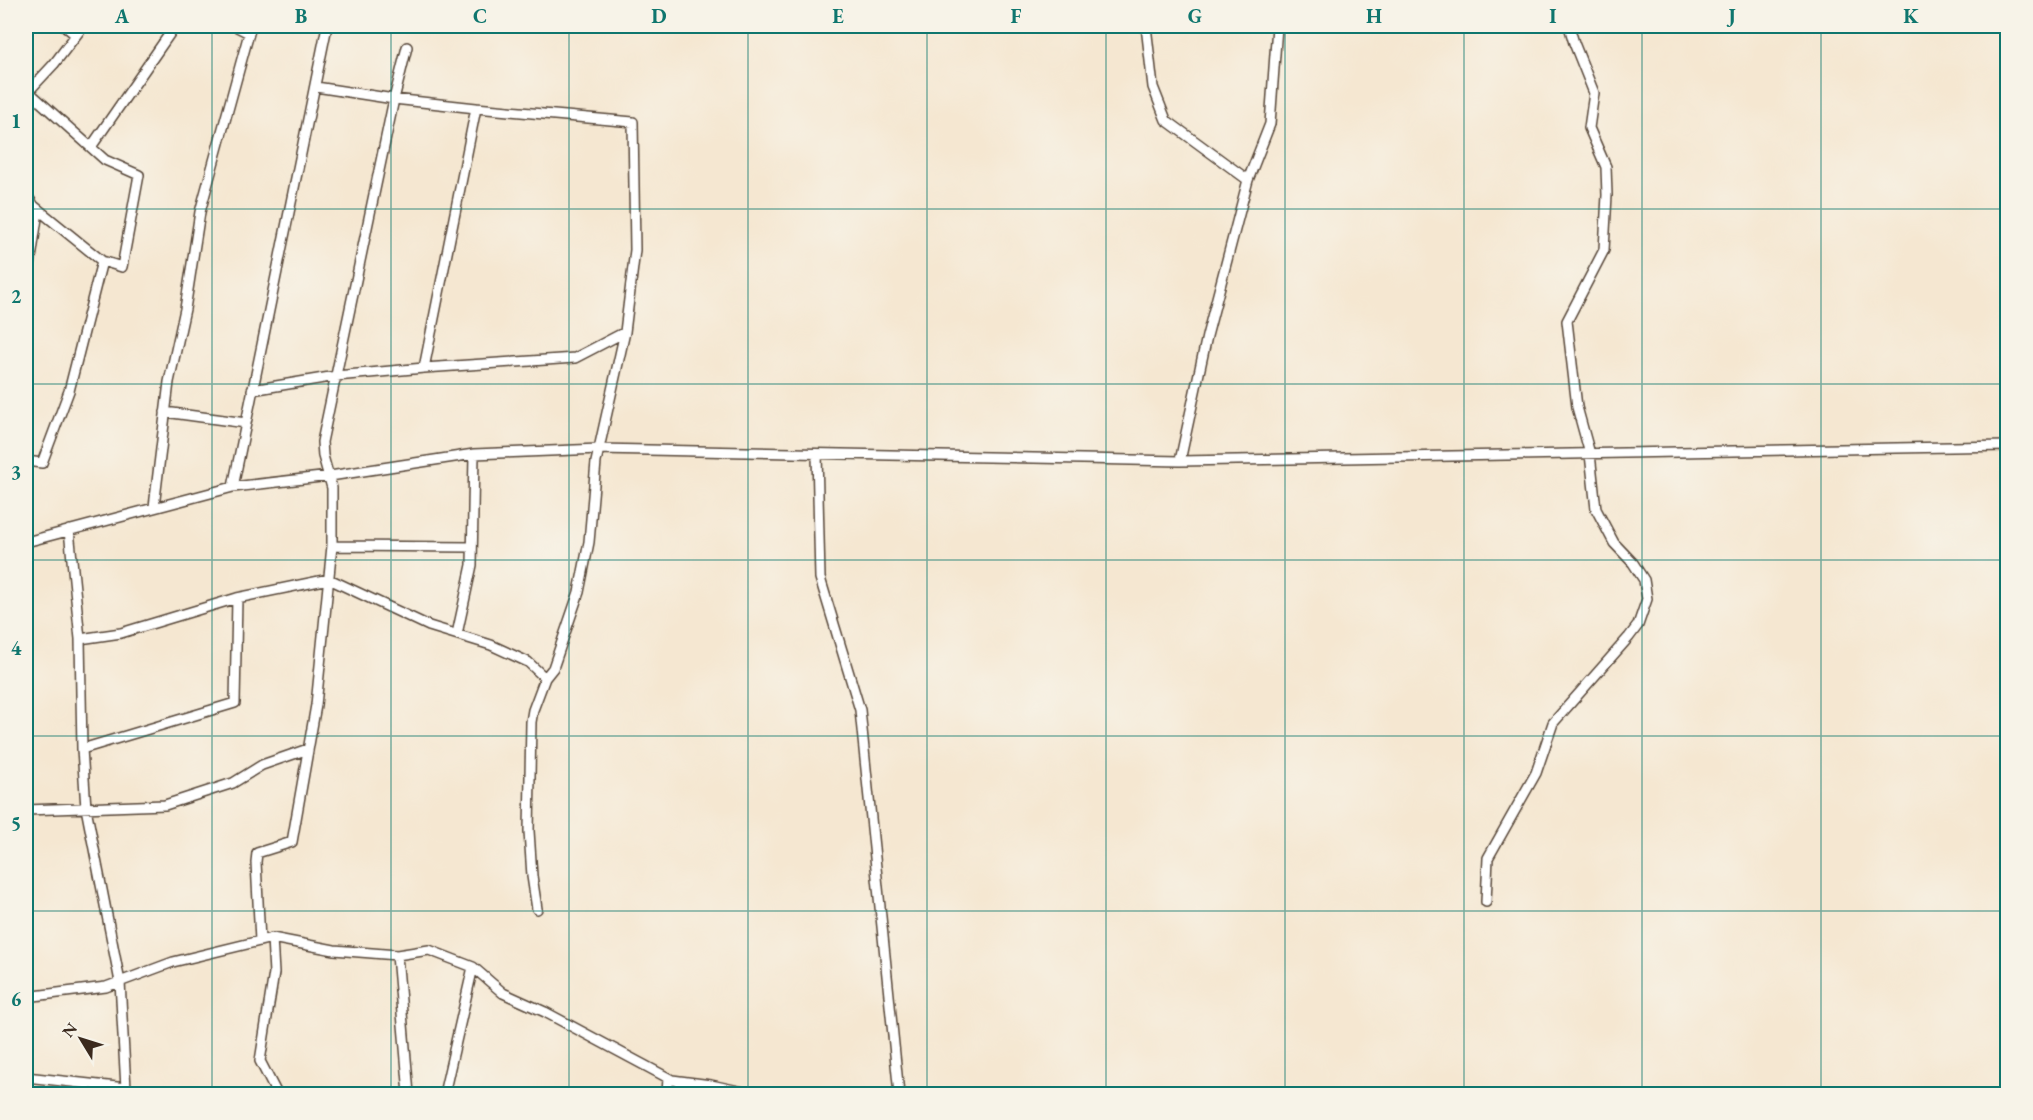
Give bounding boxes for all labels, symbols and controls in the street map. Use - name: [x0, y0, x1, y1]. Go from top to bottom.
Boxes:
- text: A: [114, 3, 130, 29]
- text: B: [295, 3, 307, 29]
- text: C: [473, 3, 487, 29]
- text: D: [651, 3, 667, 29]
- text: E: [832, 3, 844, 29]
- text: F: [1011, 3, 1022, 29]
- text: G: [1188, 3, 1202, 29]
- text: H: [1366, 3, 1382, 29]
- text: I: [1549, 3, 1557, 29]
- text: J: [1726, 3, 1736, 29]
- text: K: [1903, 3, 1919, 29]
- text: 1: [11, 108, 21, 134]
- text: 2: [11, 283, 22, 309]
- text: 3: [11, 459, 21, 485]
- text: 4: [11, 635, 22, 661]
- text: 5: [11, 810, 21, 836]
- text: 6: [11, 986, 22, 1012]
- north arrow: [51, 1009, 111, 1069]
- text: N: [57, 1018, 82, 1042]

